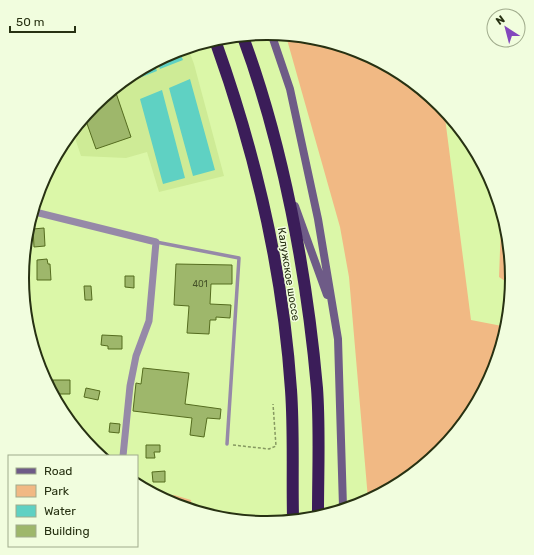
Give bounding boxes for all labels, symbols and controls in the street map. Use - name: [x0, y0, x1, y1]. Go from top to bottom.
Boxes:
- scale bar: [10, 8, 75, 34]
- north arrow: [486, 8, 526, 48]
- text: N: [493, 13, 508, 28]
- text: 50 m: [16, 15, 44, 29]
- street label: Калужское шоссе: [275, 226, 302, 322]
- house number: 401: [192, 279, 208, 289]
- legend: [8, 455, 138, 547]
- text: Road: [44, 464, 72, 478]
- text: Park: [44, 484, 70, 498]
- text: Water: [44, 504, 76, 518]
- text: Building: [44, 524, 90, 538]

